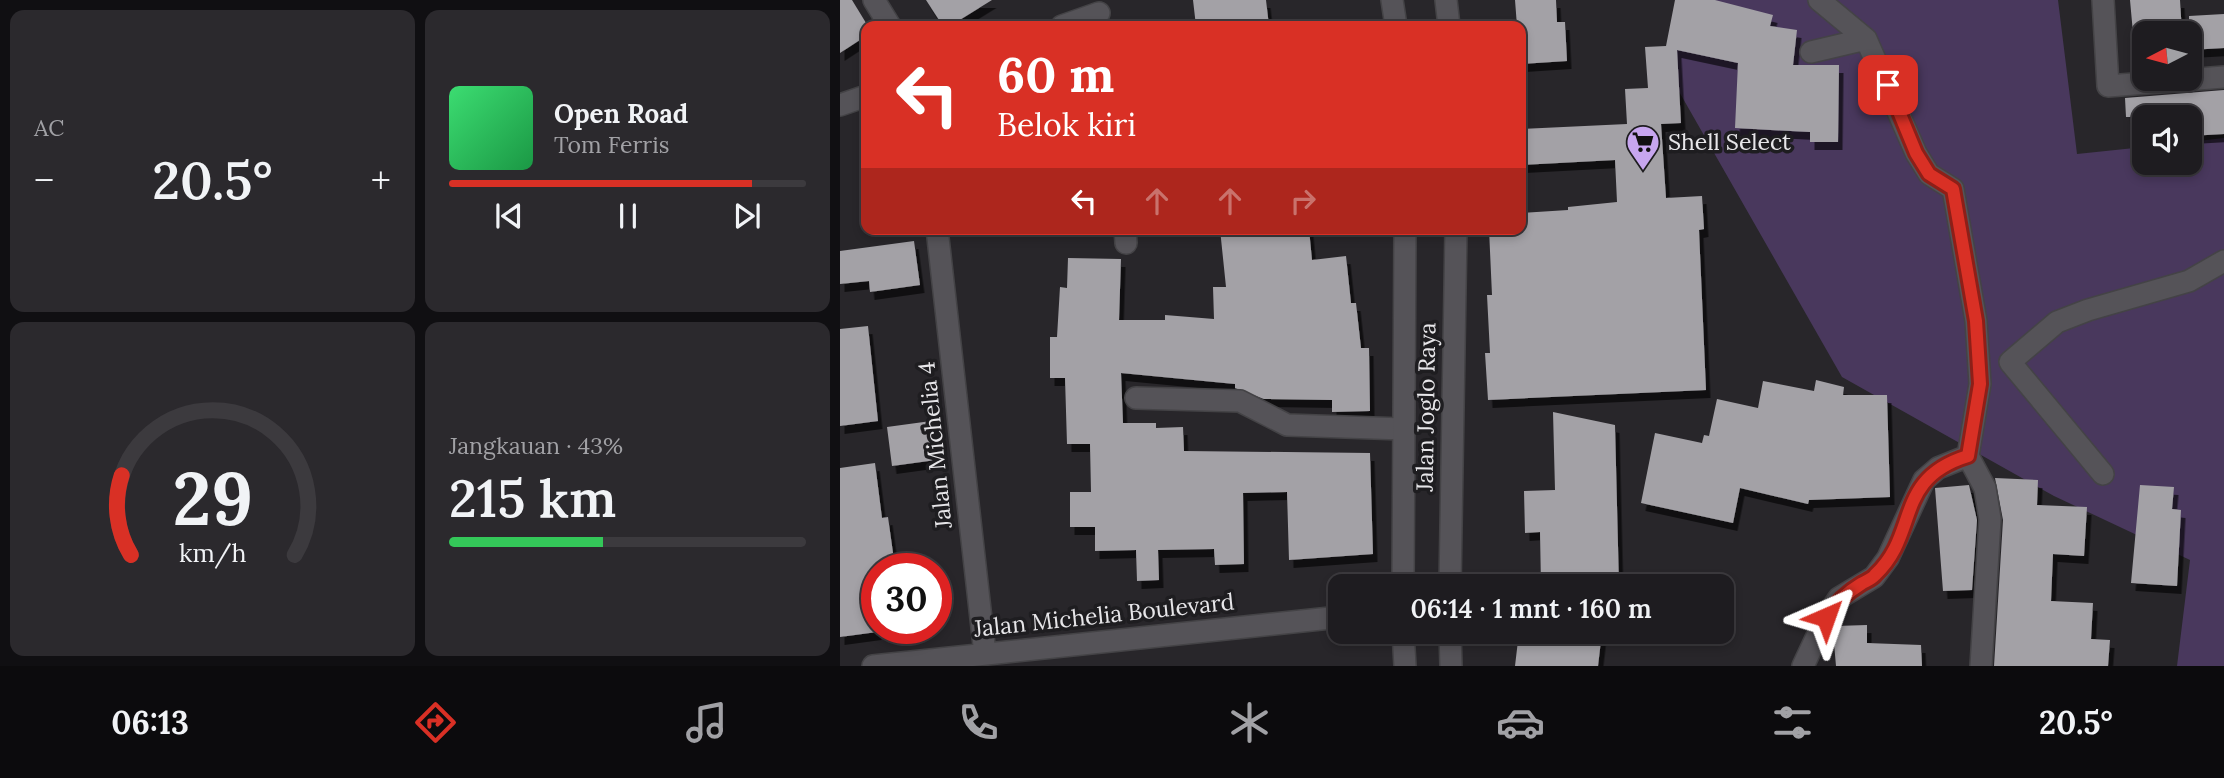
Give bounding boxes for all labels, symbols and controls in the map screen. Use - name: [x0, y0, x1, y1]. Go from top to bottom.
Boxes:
- north arrow: [2132, 21, 2202, 91]
- map controls: [2132, 21, 2202, 175]
- text: 60 m: [997, 43, 1114, 105]
- icon: left: [882, 49, 973, 140]
- pin: [1858, 55, 1918, 115]
- icon: arrive: [1869, 66, 1907, 104]
- text: Open Road: [554, 97, 688, 130]
- text: Belok kiri: [997, 104, 1136, 145]
- button: sound: [2132, 105, 2202, 175]
- text: AC: [34, 113, 64, 142]
- supermarket icon: Shell Select: [1624, 123, 1662, 172]
- place label: Shell Select: [1668, 127, 1791, 156]
- text: Tom Ferris: [554, 130, 669, 159]
- text: 20.5°: [152, 147, 273, 213]
- text: −: [34, 156, 54, 204]
- text: +: [371, 156, 391, 204]
- icon: left: [1065, 182, 1103, 220]
- icon: ahead: [1138, 182, 1176, 220]
- icon: ahead: [1211, 182, 1249, 220]
- icon: right: [1284, 182, 1322, 220]
- icon: previous: [490, 197, 528, 235]
- icon: pause: [609, 197, 647, 235]
- icon: next: [728, 197, 766, 235]
- street label: Jalan Joglo Raya: [1410, 322, 1441, 493]
- street label: Jalan Michelia 4: [911, 360, 958, 531]
- text: Jangkauan · 43%: [449, 431, 623, 460]
- text: 29: [172, 452, 253, 545]
- text: 215 km: [449, 465, 616, 531]
- text: km/h: [179, 537, 246, 569]
- speed limit sign: 30: [861, 553, 952, 644]
- position arrow: [1789, 580, 1863, 654]
- street label: Jalan Michelia Boulevard: [971, 586, 1236, 643]
- text: 06:14 · 1 mnt · 160 m: [1410, 592, 1652, 625]
- icon: directions: [411, 698, 460, 747]
- icon: music: [682, 698, 731, 747]
- icon: phone: [954, 698, 1003, 747]
- icon: climate: [1225, 698, 1274, 747]
- icon: car: [1496, 698, 1545, 747]
- icon: filters: [1768, 698, 1817, 747]
- text: 06:13: [111, 702, 189, 743]
- text: 20.5°: [2039, 702, 2113, 743]

